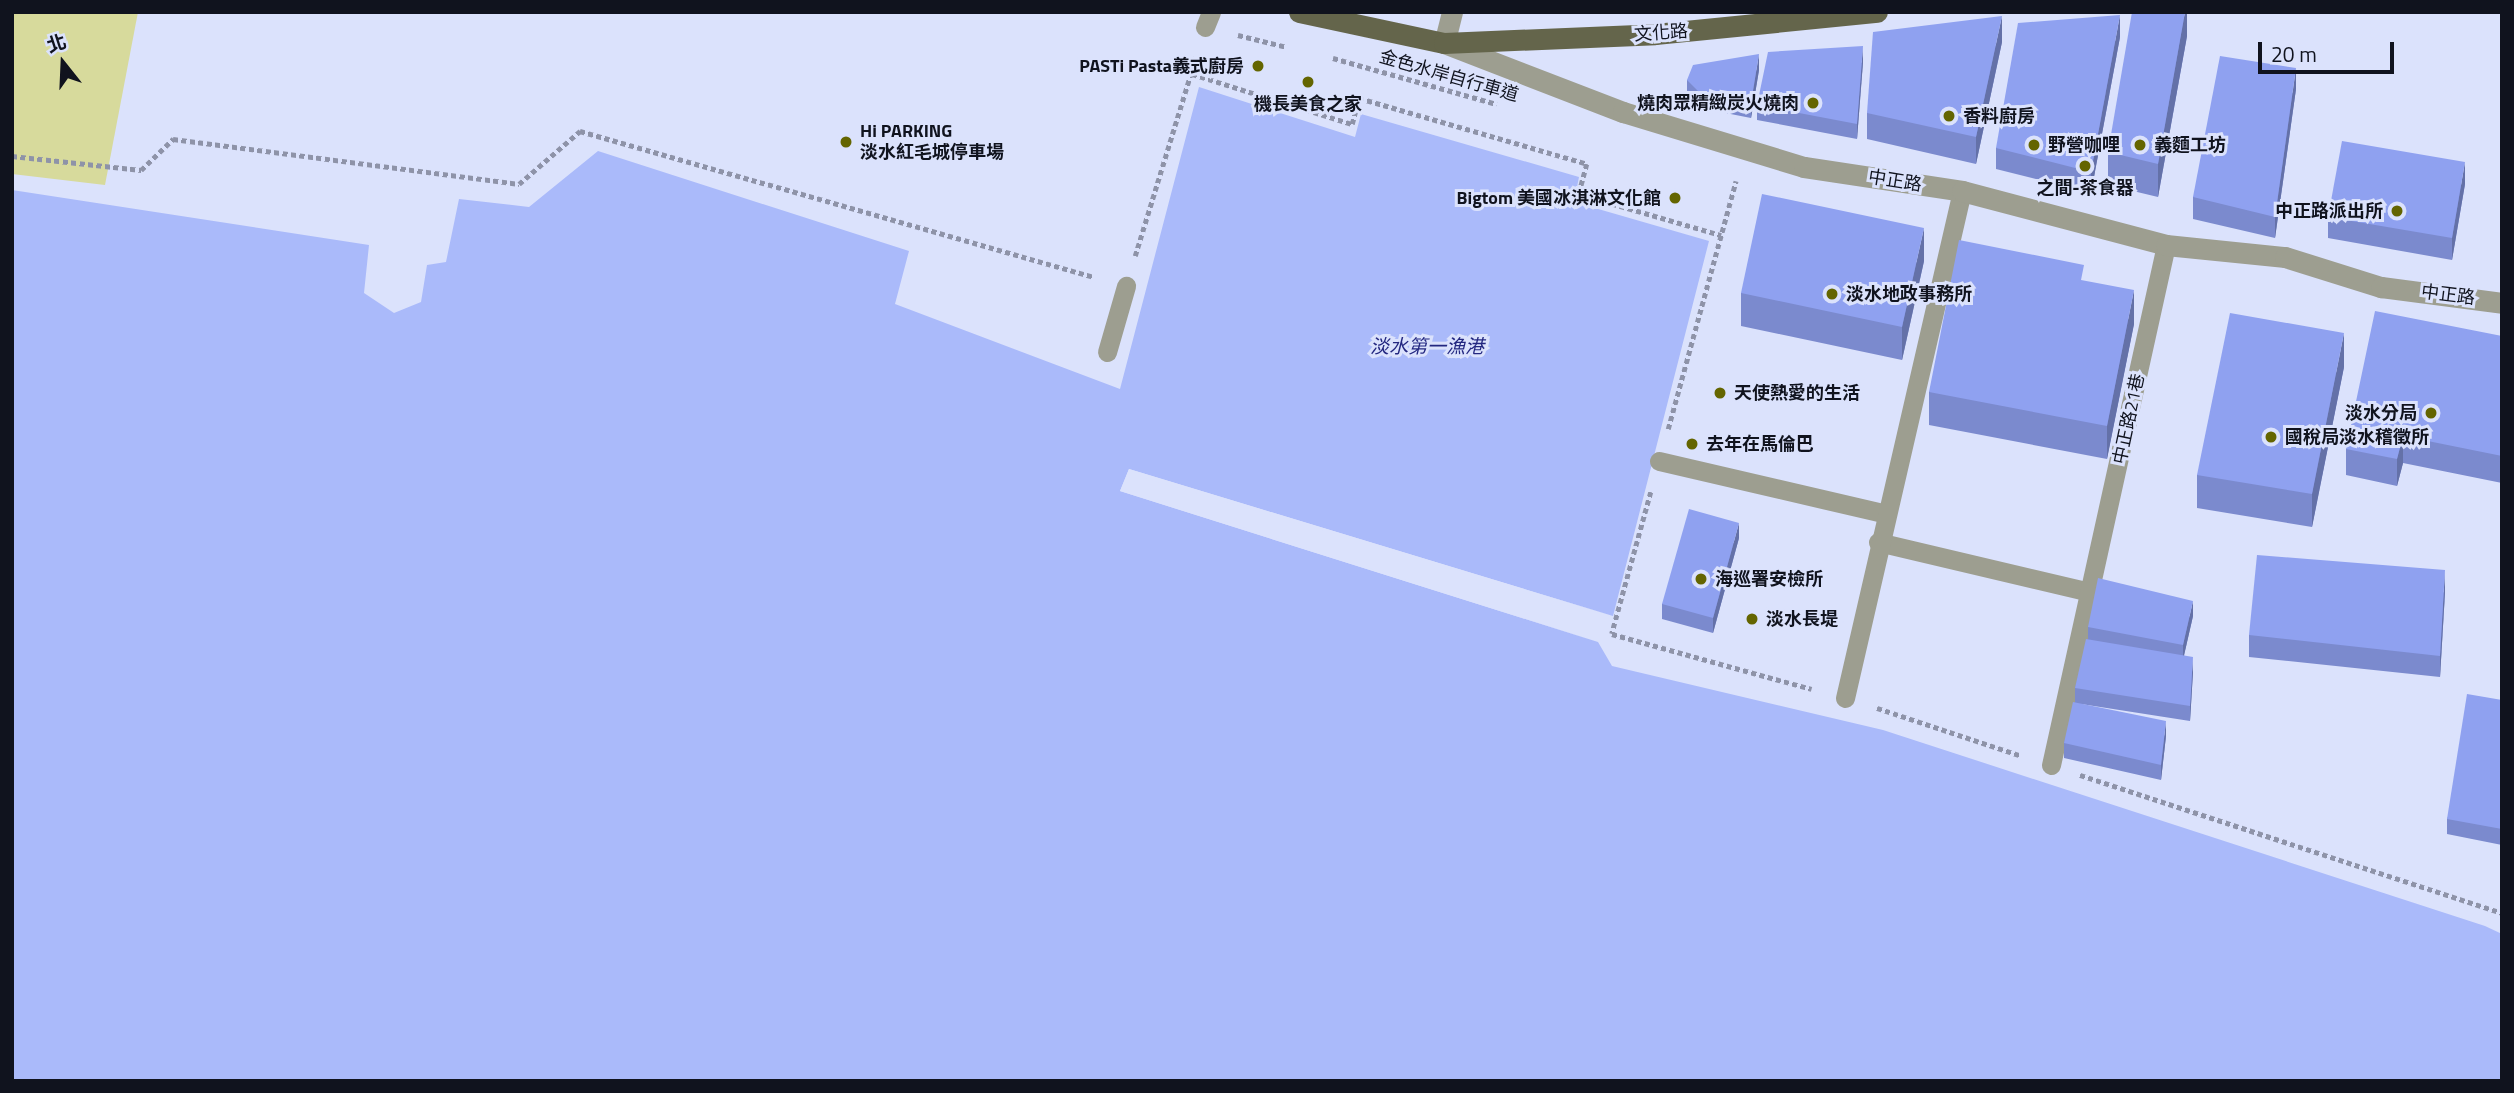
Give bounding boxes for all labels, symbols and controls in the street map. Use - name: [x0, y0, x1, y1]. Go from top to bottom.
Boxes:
- street label: 文化路: [1633, 20, 1689, 46]
- text: 北: [43, 26, 70, 59]
- north arrow: [28, 28, 98, 98]
- scale bar: [2262, 28, 2398, 72]
- text: 20 m: [2271, 38, 2317, 70]
- street label: 金色水岸自行車道: [1377, 46, 1521, 106]
- place label: PASTi Pasta義式廚房: [1079, 55, 1244, 77]
- marker: PASTi Pasta義式廚房: [1250, 58, 1266, 74]
- marker: 機長美食之家: [1300, 74, 1316, 90]
- place label: 燒肉眾精緻炭火燒肉: [1637, 92, 1799, 114]
- place label: 機長美食之家: [1254, 93, 1362, 115]
- marker: 燒肉眾精緻炭火燒肉: [1805, 95, 1821, 111]
- place label: 香料廚房: [1963, 105, 2035, 127]
- marker: 香料廚房: [1941, 108, 1957, 124]
- place label: Hi PARKING 淡水紅毛城停車場: [860, 121, 1004, 164]
- marker: Hi PARKING 淡水紅毛城停車場: [838, 134, 854, 150]
- place label: 野營咖哩: [2048, 134, 2120, 156]
- place label: 義麵工坊: [2154, 134, 2226, 156]
- marker: 野營咖哩: [2026, 137, 2042, 153]
- marker: 義麵工坊: [2132, 137, 2148, 153]
- marker: 之間-茶食器: [2077, 158, 2093, 174]
- street label: 中正路: [1867, 166, 1923, 196]
- place label: 之間-茶食器: [2036, 177, 2134, 199]
- place label: Bigtom 美國冰淇淋文化館: [1457, 187, 1661, 209]
- marker: Bigtom 美國冰淇淋文化館: [1667, 190, 1683, 206]
- place label: 中正路派出所: [2275, 200, 2383, 222]
- marker: 中正路派出所: [2389, 203, 2405, 219]
- street label: 中正路: [2420, 281, 2476, 309]
- place label: 淡水地政事務所: [1846, 283, 1972, 305]
- marker: 淡水地政事務所: [1824, 286, 1840, 302]
- water label: 淡水第一漁港: [1370, 335, 1484, 357]
- street label: 中正路21巷: [2109, 372, 2149, 466]
- place label: 天使熱愛的生活: [1734, 382, 1860, 404]
- marker: 天使熱愛的生活: [1712, 385, 1728, 401]
- place label: 淡水分局: [2345, 402, 2417, 424]
- marker: 淡水分局: [2423, 405, 2439, 421]
- place label: 國稅局淡水稽徵所: [2285, 426, 2429, 448]
- marker: 國稅局淡水稽徵所: [2263, 429, 2279, 445]
- place label: 去年在馬倫巴: [1706, 433, 1814, 455]
- marker: 去年在馬倫巴: [1684, 436, 1700, 452]
- place label: 海巡署安檢所: [1715, 568, 1823, 590]
- marker: 海巡署安檢所: [1693, 571, 1709, 587]
- place label: 淡水長堤: [1766, 608, 1838, 630]
- marker: 淡水長堤: [1744, 611, 1760, 627]

